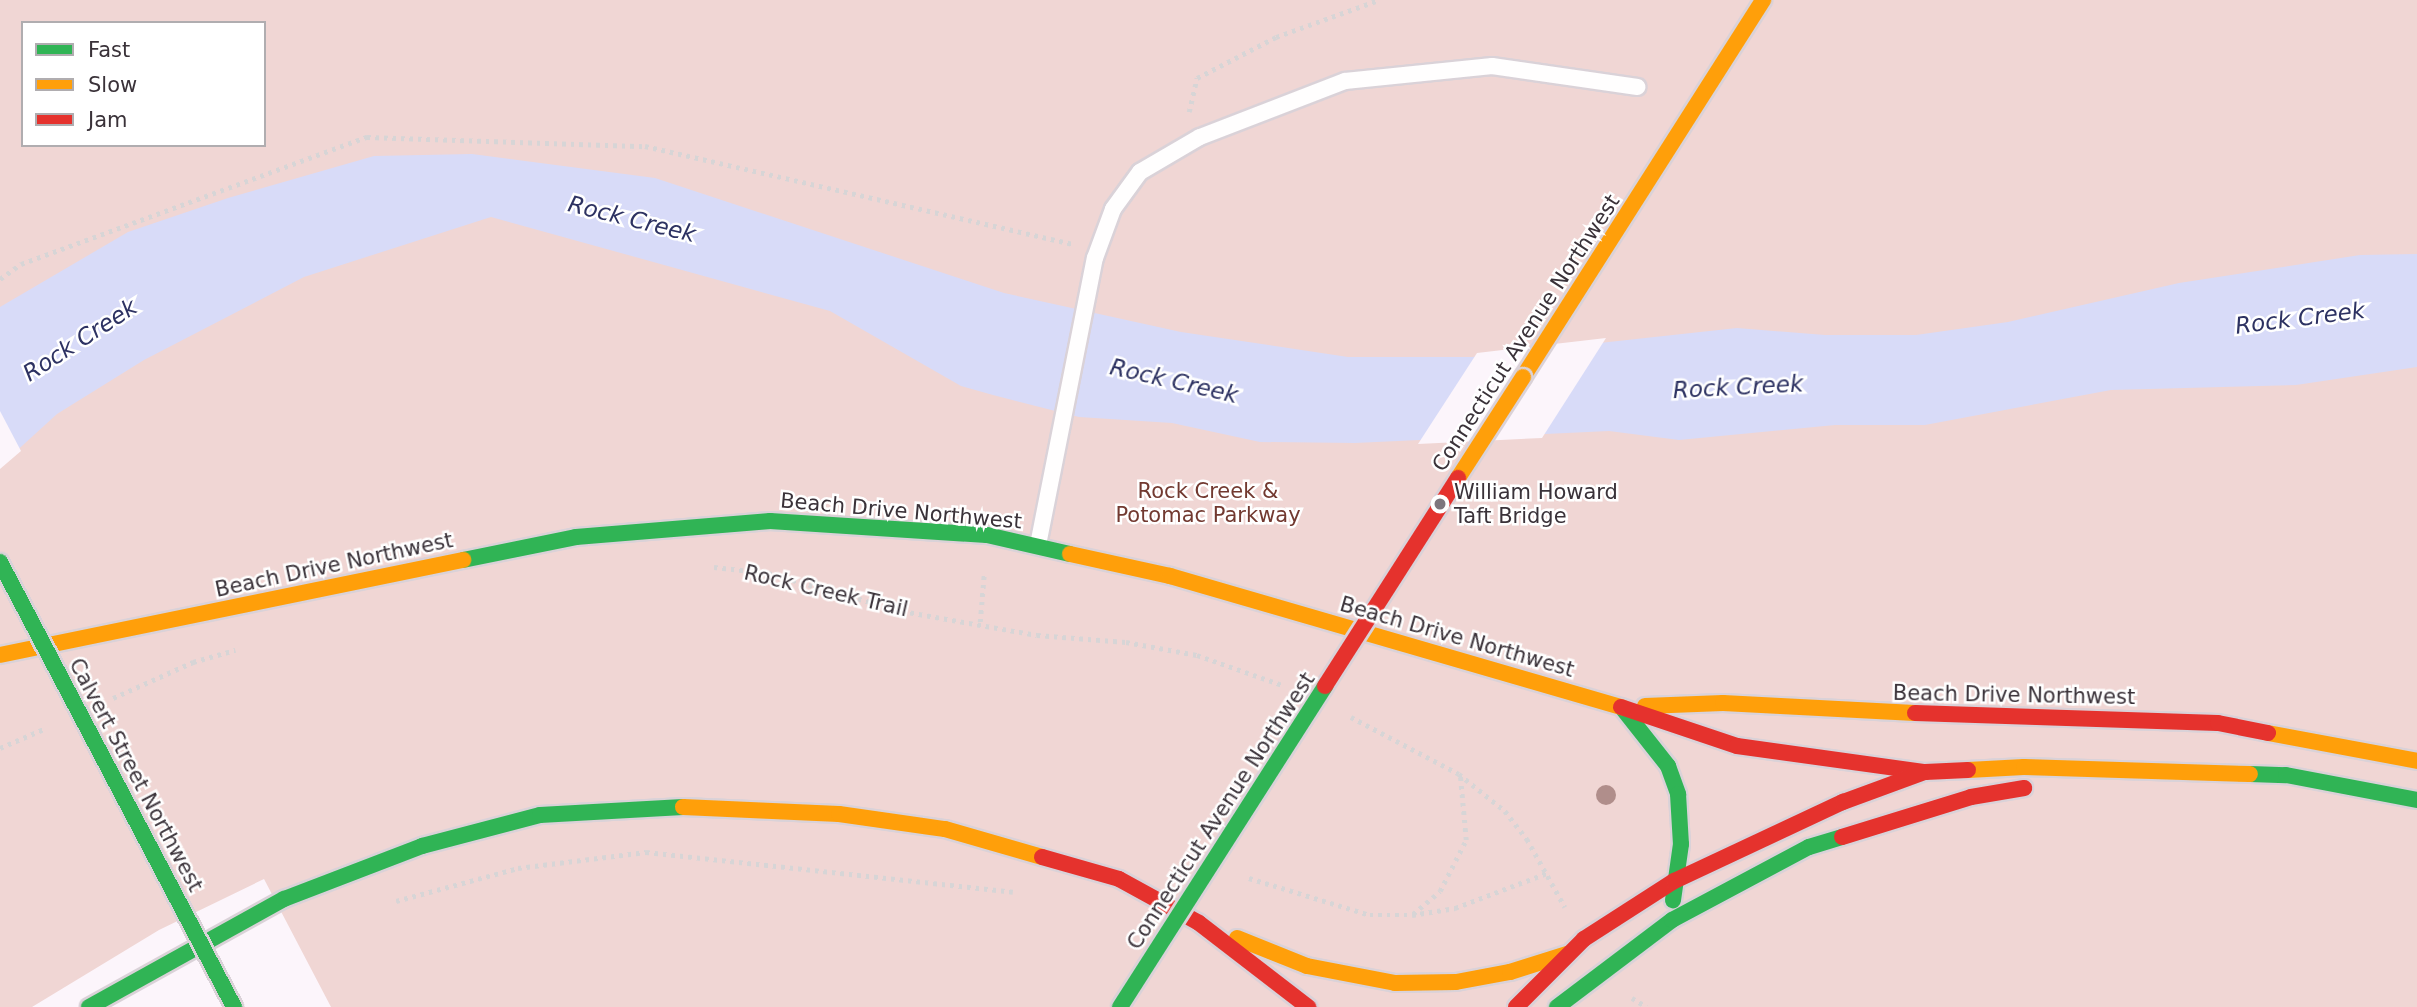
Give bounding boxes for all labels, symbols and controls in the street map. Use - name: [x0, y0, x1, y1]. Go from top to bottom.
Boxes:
- legend: [21, 21, 266, 147]
- text: Fast: [88, 38, 130, 62]
- text: Slow: [88, 73, 137, 97]
- text: Jam: [88, 108, 128, 132]
- water label: Rock Creek: [565, 190, 699, 248]
- street label: Connecticut Avenue Northwest: [1427, 190, 1625, 476]
- water label: Rock Creek: [18, 293, 142, 387]
- water label: Rock Creek: [2234, 296, 2366, 340]
- water label: Rock Creek: [1107, 353, 1241, 409]
- water label: Rock Creek: [1672, 370, 1804, 404]
- park label: Rock Creek & Potomac Parkway: [1115, 478, 1301, 528]
- place label: William Howard Taft Bridge: [1454, 479, 1618, 529]
- street label: Beach Drive Northwest: [779, 488, 1023, 534]
- marker: William Howard Taft Bridge: [1432, 496, 1448, 512]
- street label: Beach Drive Northwest: [213, 527, 455, 603]
- street label: Rock Creek Trail: [742, 560, 910, 622]
- street label: Beach Drive Northwest: [1337, 591, 1577, 683]
- street label: Calvert Street Northwest: [64, 654, 208, 896]
- street label: Connecticut Avenue Northwest: [1122, 668, 1320, 954]
- street label: Beach Drive Northwest: [1893, 680, 2135, 710]

